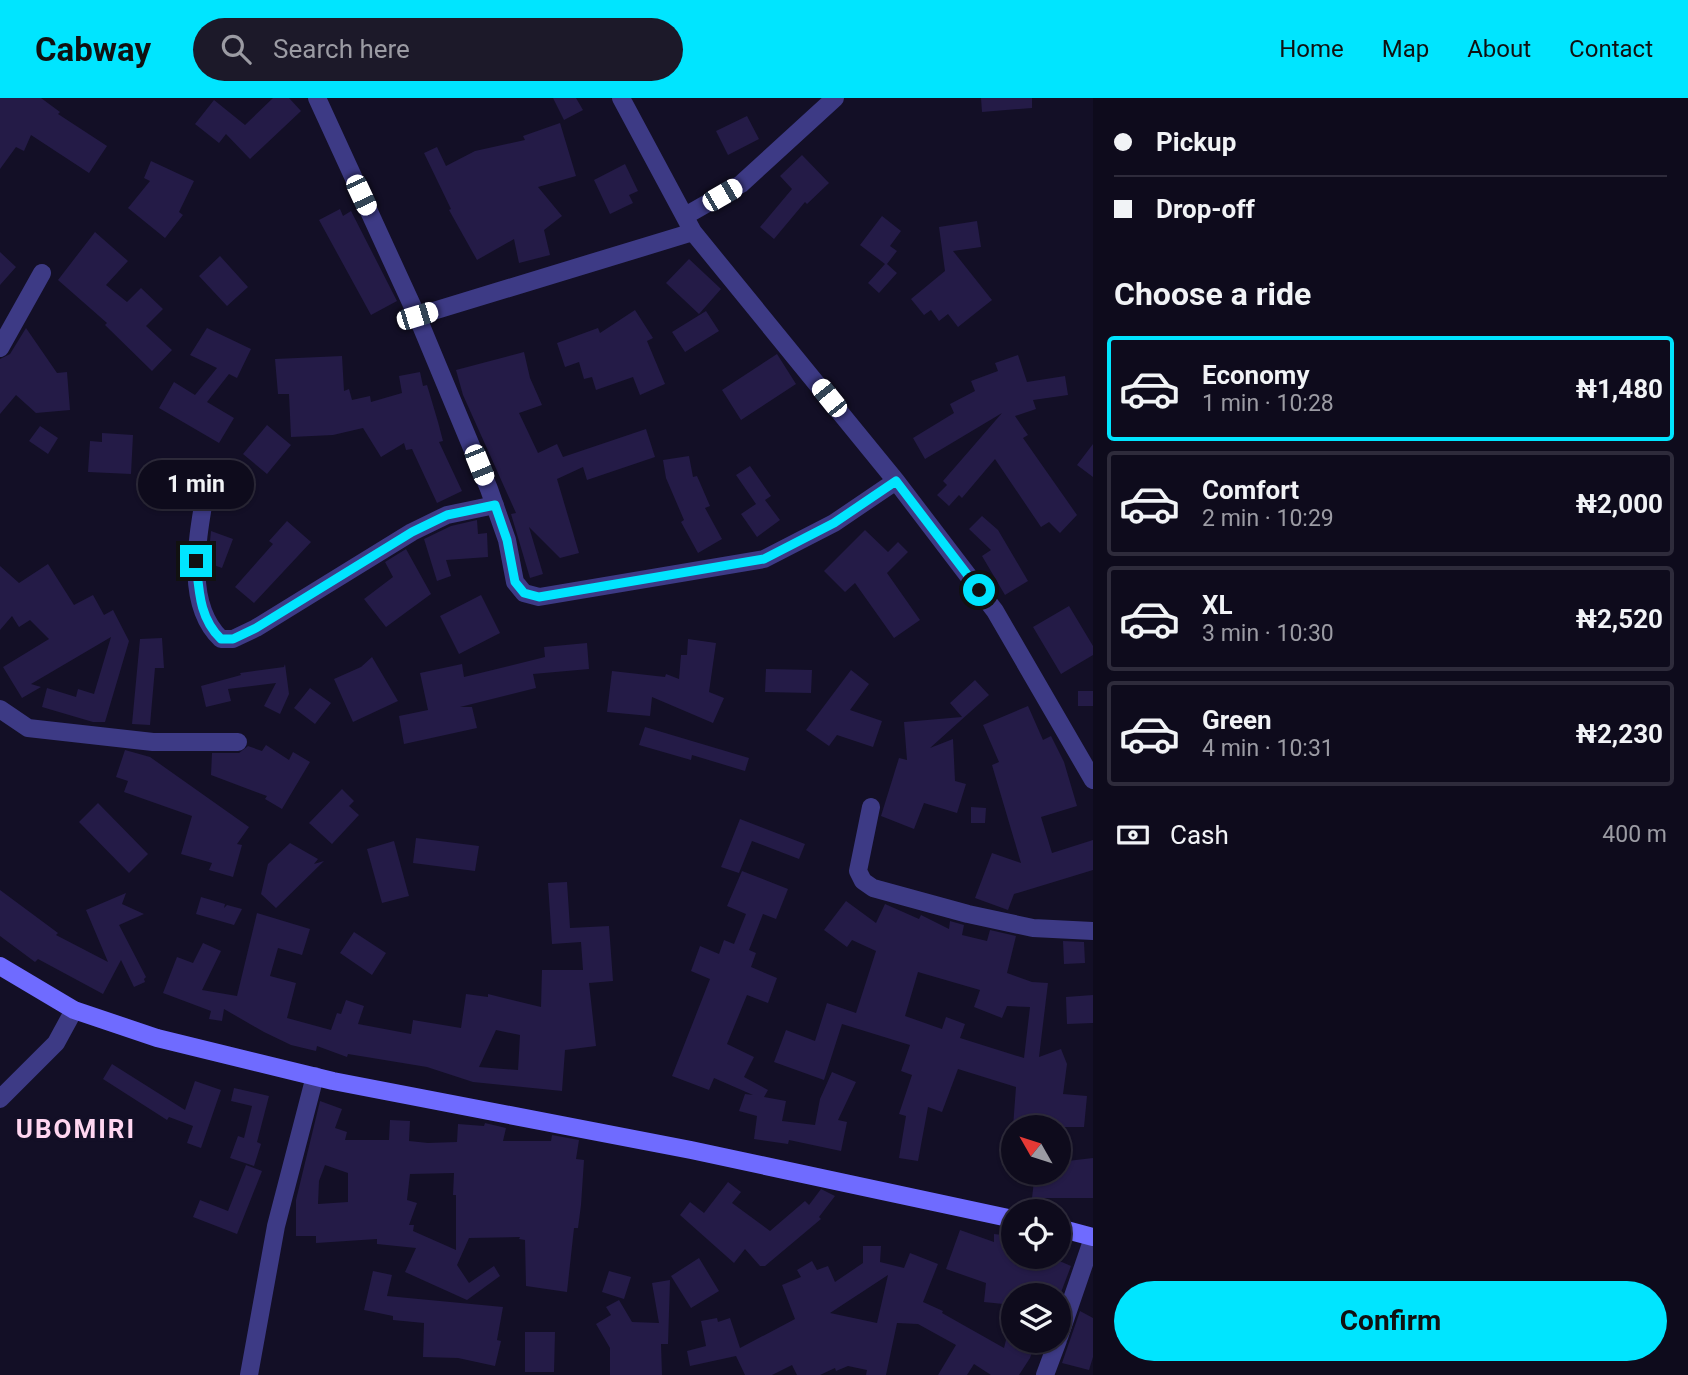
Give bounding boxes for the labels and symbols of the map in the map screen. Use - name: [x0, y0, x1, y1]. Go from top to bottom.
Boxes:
- car: [343, 172, 380, 218]
- car: [699, 175, 746, 215]
- car: [394, 300, 441, 332]
- car: [808, 375, 851, 421]
- car: [462, 442, 497, 488]
- callout: 1 min: [138, 460, 254, 508]
- route end: [180, 545, 212, 577]
- route start: [963, 574, 995, 606]
- district label: UBOMIRI: [16, 1114, 136, 1144]
- north arrow: [1001, 1115, 1071, 1185]

